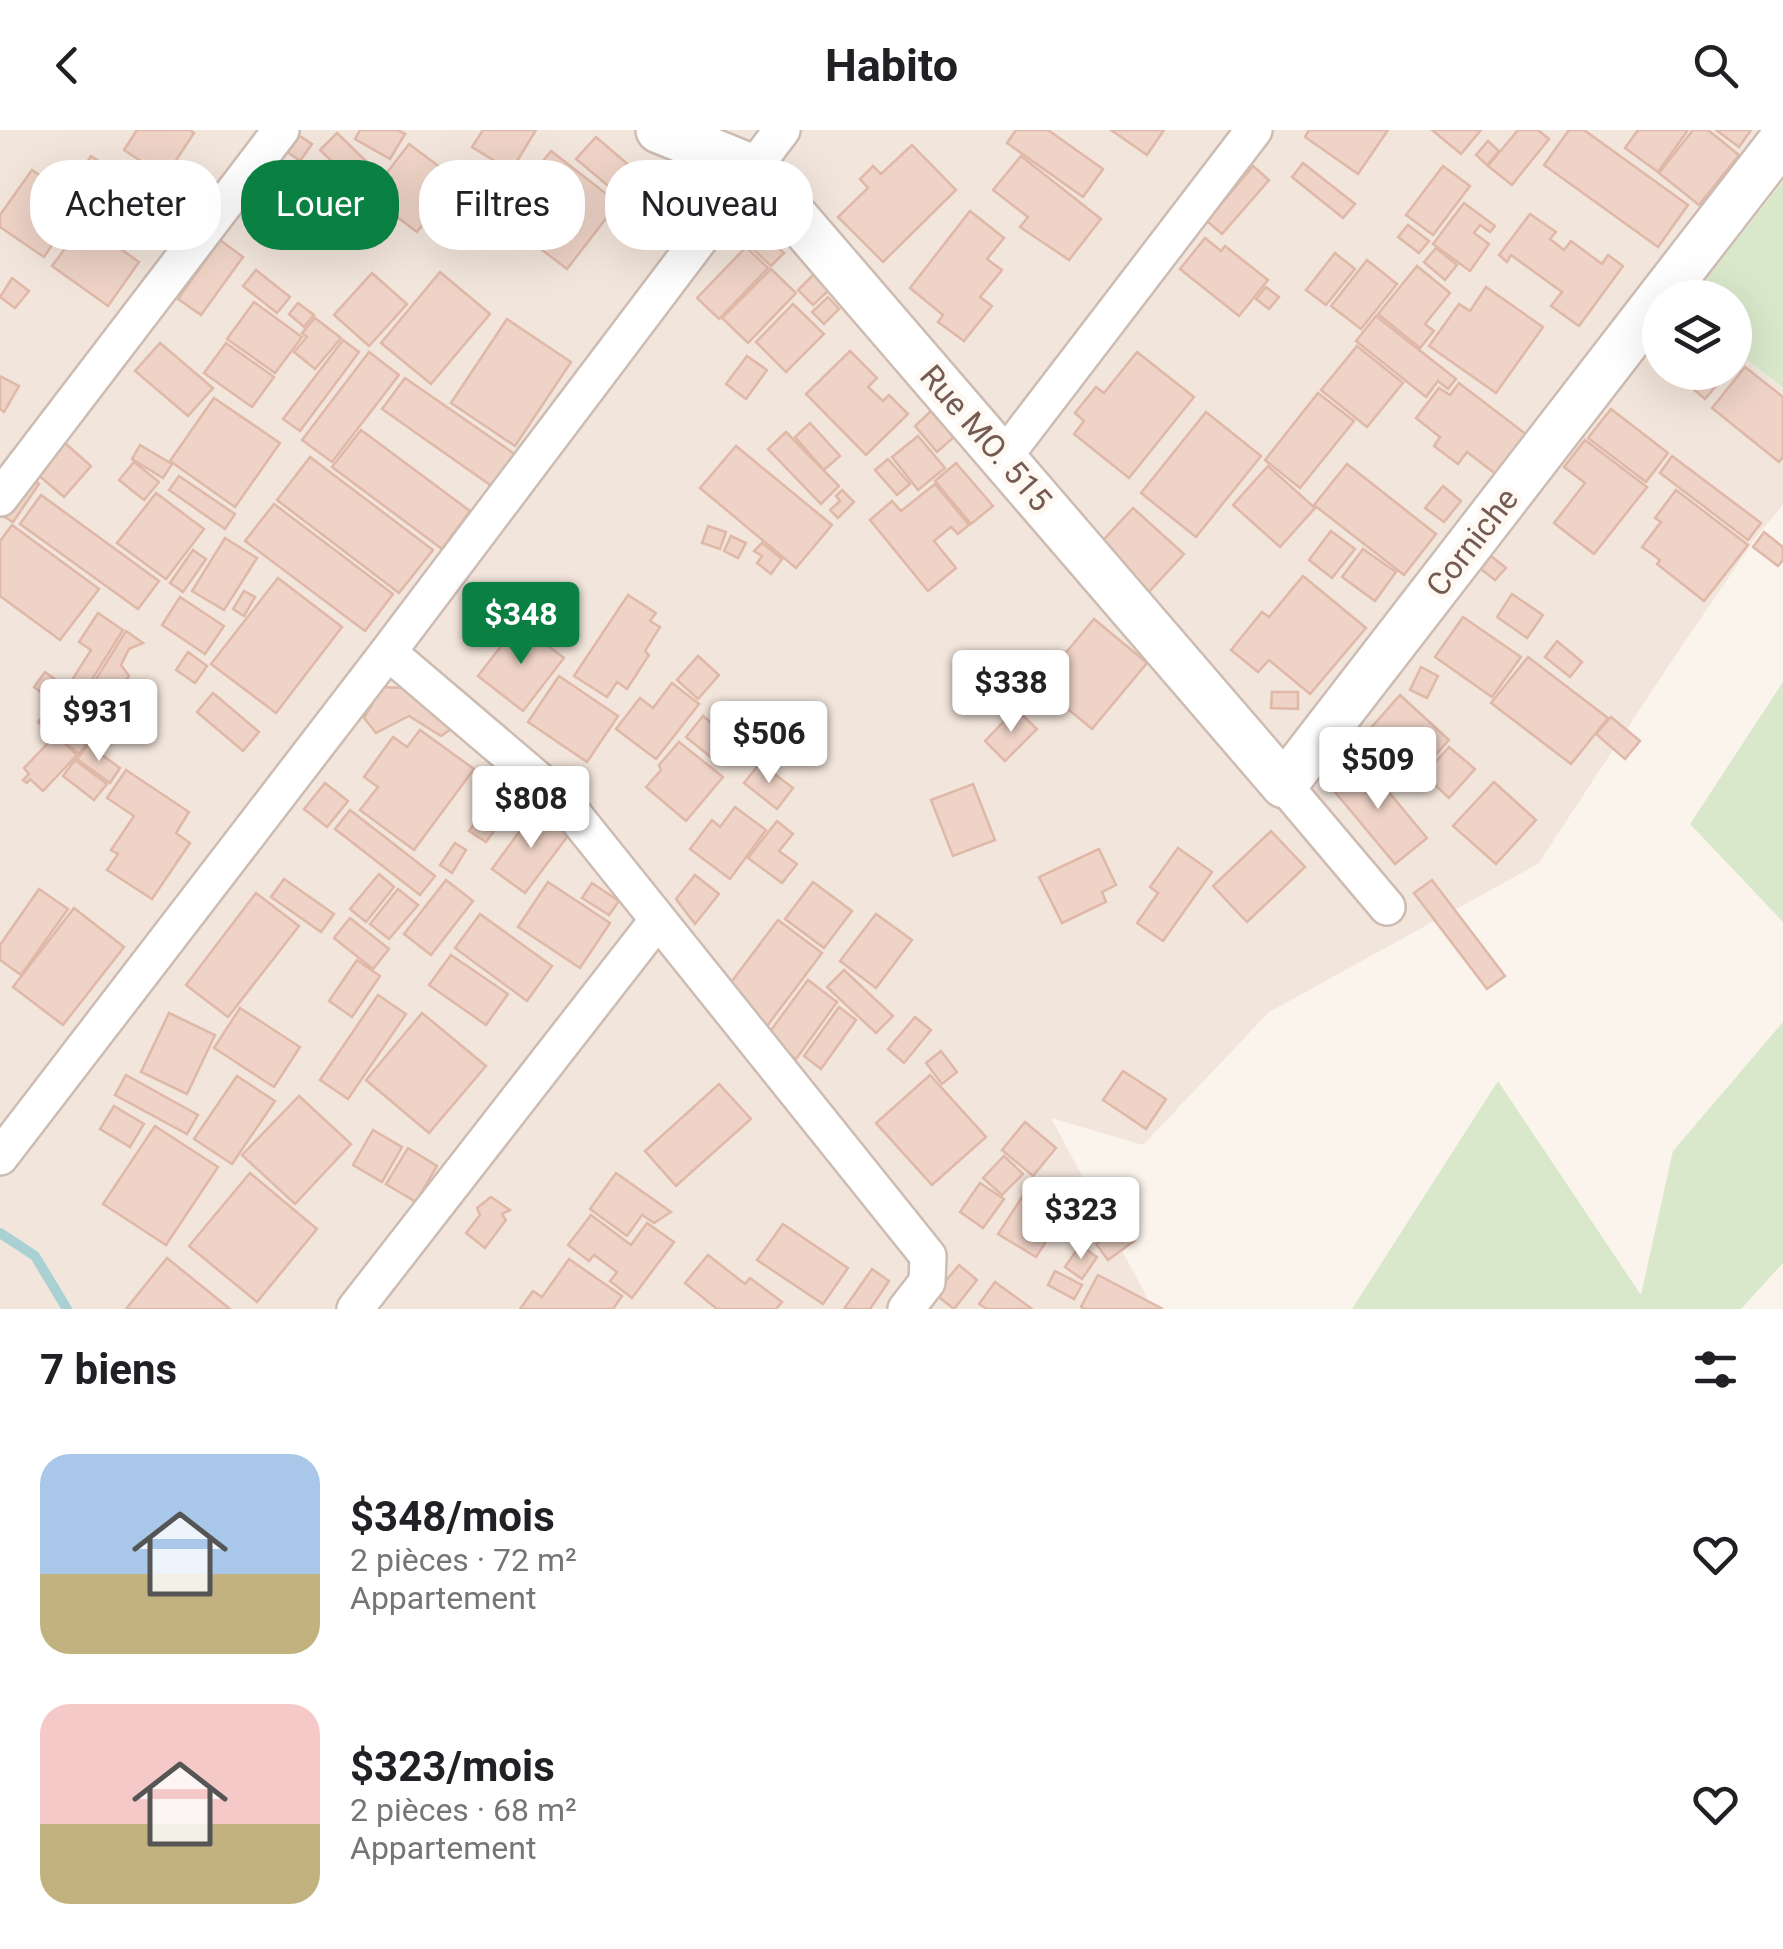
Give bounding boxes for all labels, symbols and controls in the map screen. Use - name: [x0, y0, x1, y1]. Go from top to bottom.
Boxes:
- icon: back: [40, 38, 95, 93]
- icon: search: [1688, 38, 1743, 93]
- text: Habito: [825, 39, 958, 92]
- chip: Acheter: [30, 160, 221, 250]
- chip: Louer: [241, 160, 399, 250]
- chip: Filtres: [419, 160, 585, 250]
- chip: Nouveau: [605, 160, 813, 250]
- map controls: [1642, 280, 1752, 390]
- button: layers: [1642, 280, 1752, 390]
- street label: Rue MO. 515: [912, 357, 1060, 519]
- street label: Corniche: [1418, 480, 1526, 604]
- pin: $348: [462, 582, 580, 667]
- text: $348: [484, 595, 558, 633]
- pin: $338: [952, 650, 1070, 735]
- text: $338: [974, 663, 1048, 701]
- pin: $931: [40, 679, 158, 764]
- text: $931: [62, 692, 136, 730]
- pin: $506: [710, 701, 828, 786]
- text: $506: [732, 714, 806, 752]
- pin: $509: [1319, 727, 1437, 812]
- text: $509: [1341, 740, 1415, 778]
- pin: $808: [472, 766, 590, 851]
- text: $808: [494, 779, 568, 817]
- pin: $323: [1022, 1177, 1140, 1262]
- text: $323: [1044, 1190, 1118, 1228]
- icon: filters: [1688, 1342, 1743, 1397]
- text: 7 biens: [40, 1345, 177, 1394]
- text: $348/mois: [350, 1492, 555, 1541]
- icon: home: [120, 1494, 240, 1614]
- icon: heart: [1688, 1527, 1743, 1582]
- text: 2 pièces · 72 m²: [350, 1541, 577, 1579]
- text: Appartement: [350, 1579, 536, 1617]
- text: $323/mois: [350, 1742, 555, 1791]
- icon: home: [120, 1744, 240, 1864]
- icon: heart: [1688, 1777, 1743, 1832]
- text: 2 pièces · 68 m²: [350, 1791, 577, 1829]
- text: Appartement: [350, 1829, 536, 1867]

